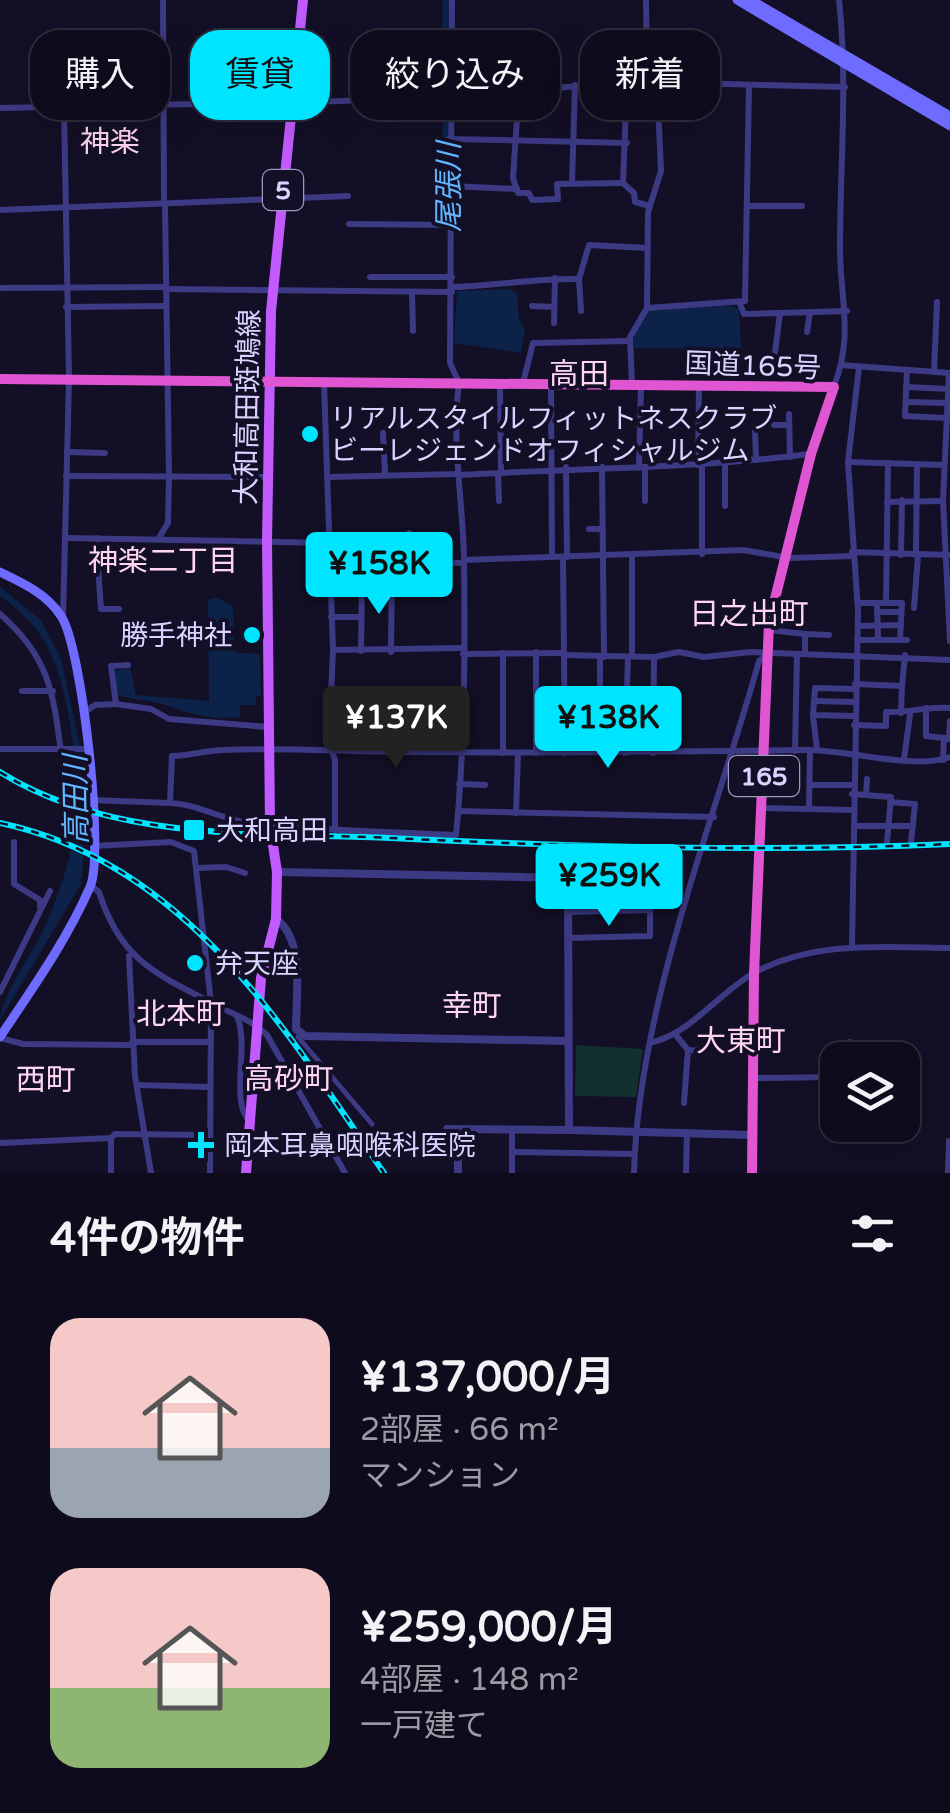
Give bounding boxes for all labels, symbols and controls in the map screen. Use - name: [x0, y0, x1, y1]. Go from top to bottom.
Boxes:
- chip: 購入: [30, 30, 170, 120]
- chip: 賃貸: [190, 30, 330, 120]
- chip: 絞り込み: [350, 30, 560, 120]
- chip: 新着: [580, 30, 720, 120]
- district label: 神楽: [80, 124, 140, 161]
- water label: 尾張川: [431, 139, 468, 232]
- road number: 5: [263, 170, 303, 210]
- street label: 大和高田斑鳩線: [229, 309, 267, 505]
- street label: 国道165号: [684, 347, 822, 385]
- district label: 高田: [549, 356, 609, 393]
- place label: リアルスタイルフィットネスクラブ ビーレジェンドオフィシャルジム: [330, 402, 777, 468]
- marker: リアルスタイルフィットネスクラブ ビーレジェンドオフィシャルジム: [299, 423, 321, 445]
- pin: ¥158K: [309, 532, 449, 617]
- district label: 神楽二丁目: [88, 543, 238, 580]
- text: ¥158K: [328, 545, 430, 583]
- district label: 日之出町: [689, 596, 809, 633]
- place label: 勝手神社: [120, 619, 232, 653]
- marker: 勝手神社: [241, 624, 263, 646]
- pin: ¥137K: [326, 686, 466, 771]
- pin: ¥138K: [538, 686, 678, 771]
- text: ¥137K: [345, 699, 447, 737]
- text: ¥138K: [557, 699, 659, 737]
- water label: 高田川: [57, 752, 96, 845]
- road number: 165: [729, 756, 799, 796]
- place label: 大和高田: [216, 814, 328, 848]
- marker: 大和高田: [181, 817, 207, 843]
- pin: ¥259K: [539, 844, 679, 929]
- text: ¥259K: [558, 857, 660, 895]
- place label: 弁天座: [215, 947, 299, 981]
- marker: 弁天座: [184, 952, 206, 974]
- district label: 幸町: [442, 988, 502, 1025]
- district label: 北本町: [136, 996, 226, 1033]
- district label: 大東町: [696, 1023, 786, 1060]
- map controls: [820, 1042, 920, 1142]
- button: layers: [820, 1042, 920, 1142]
- district label: 高砂町: [244, 1061, 334, 1098]
- district label: 西町: [16, 1062, 76, 1099]
- place label: 岡本耳鼻咽喉科医院: [224, 1129, 476, 1163]
- marker: 岡本耳鼻咽喉科医院: [188, 1132, 214, 1158]
- icon: filters: [845, 1206, 900, 1261]
- text: 4件の物件: [50, 1213, 244, 1264]
- text: ¥137,000/月: [360, 1352, 615, 1403]
- icon: home: [130, 1358, 250, 1478]
- text: 2部屋 · 66 m²: [360, 1411, 559, 1449]
- text: マンション: [360, 1457, 520, 1495]
- text: ¥259,000/月: [360, 1602, 617, 1653]
- icon: home: [130, 1608, 250, 1728]
- text: 4部屋 · 148 m²: [360, 1661, 579, 1699]
- text: 一戸建て: [360, 1707, 488, 1745]

